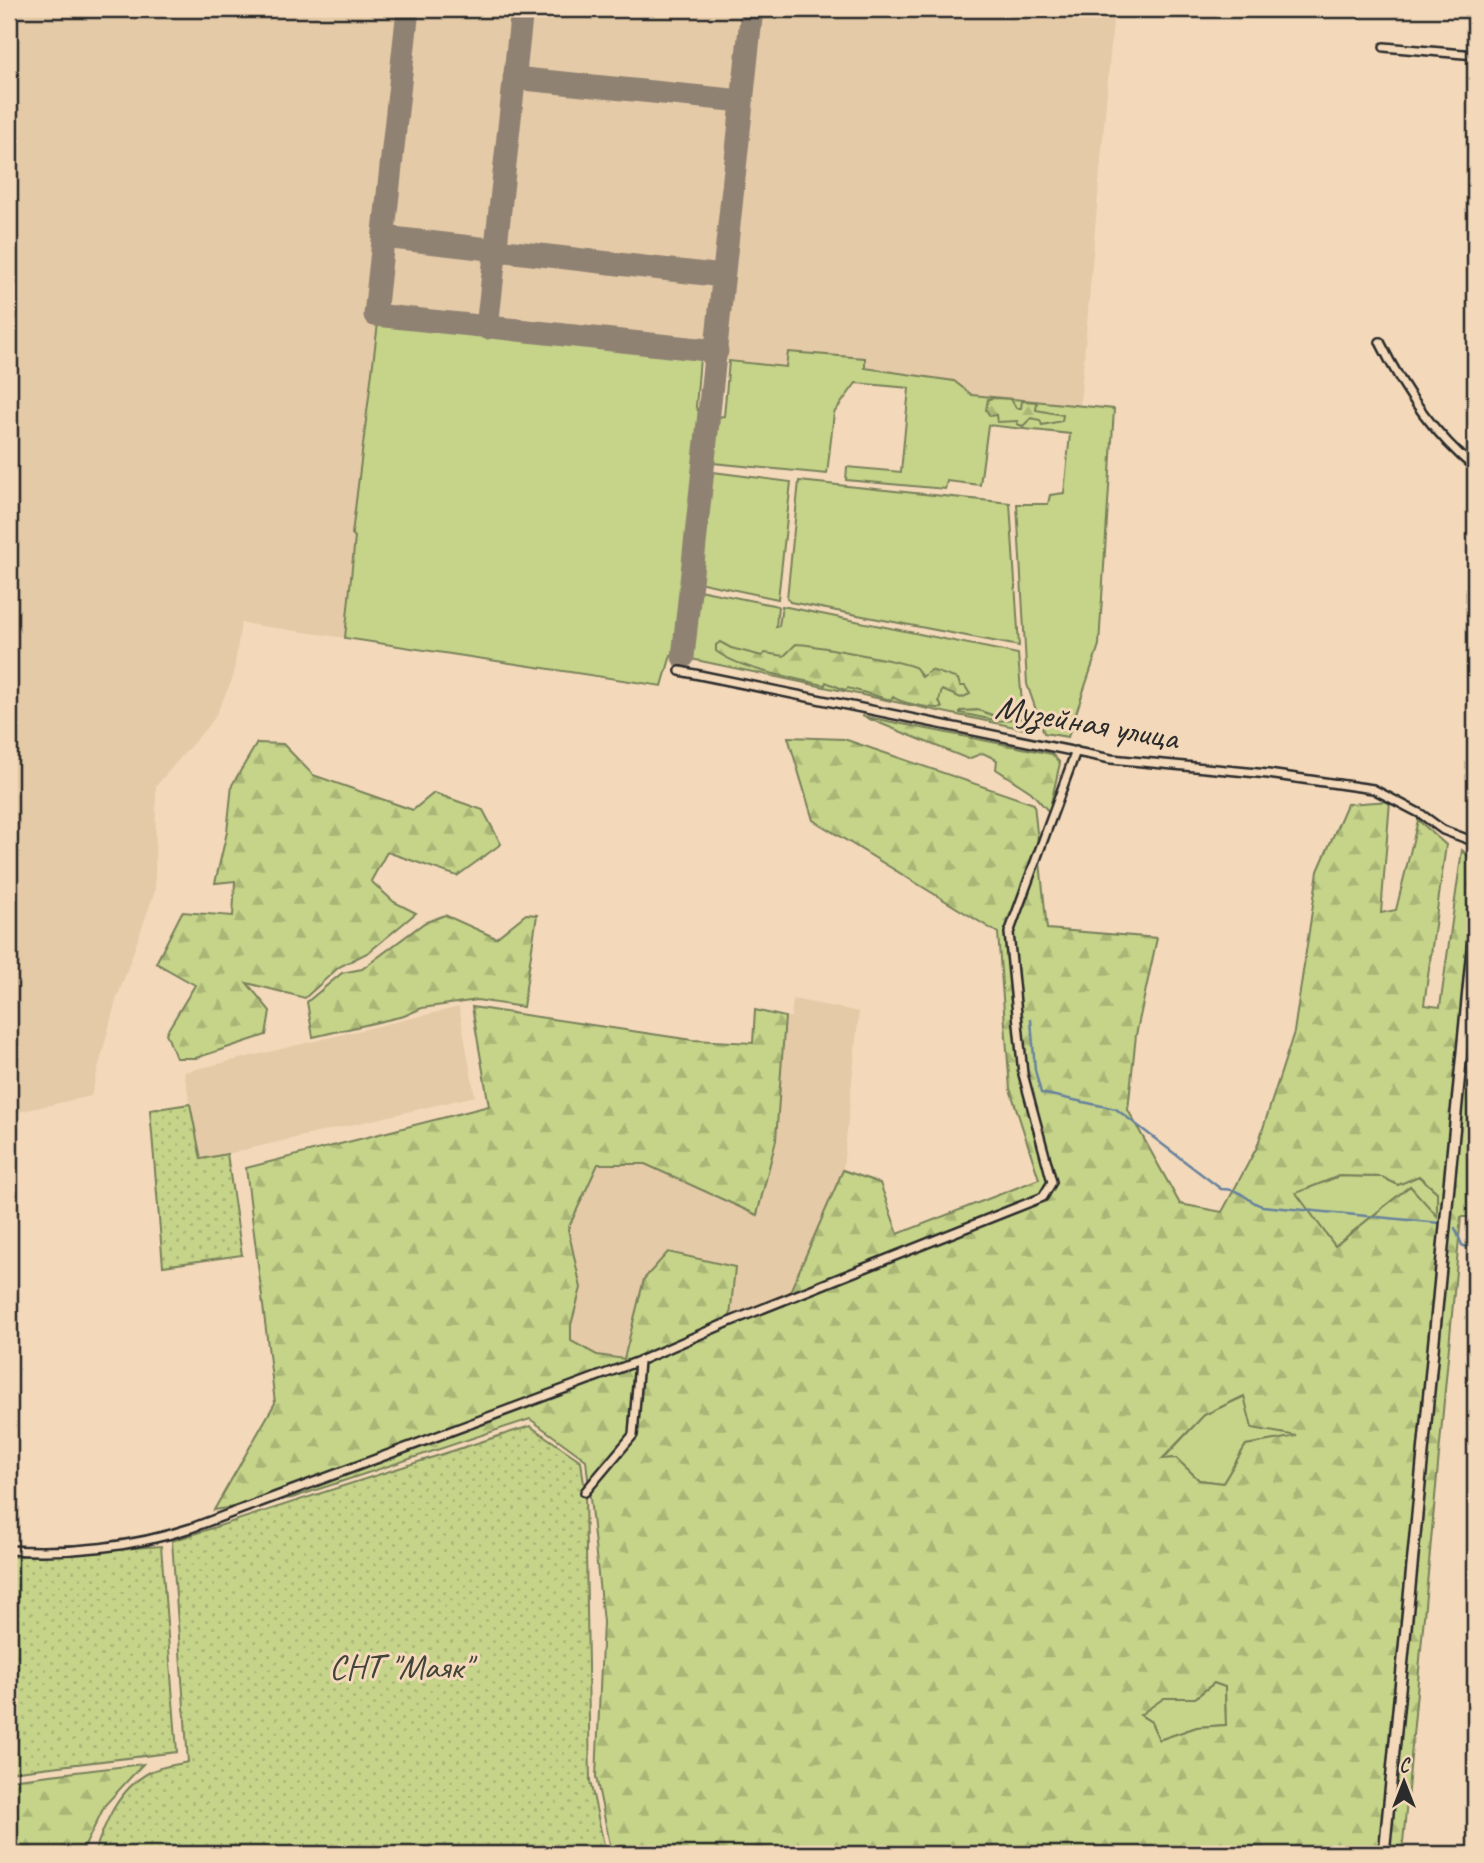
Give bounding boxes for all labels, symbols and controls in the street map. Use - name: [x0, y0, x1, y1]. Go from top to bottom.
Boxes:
- street label: Музейная улица: [992, 684, 1184, 761]
- park label: СНТ "Маяк": [329, 1644, 478, 1689]
- north arrow: [1368, 1748, 1438, 1818]
- text: С: [1399, 1754, 1411, 1778]

